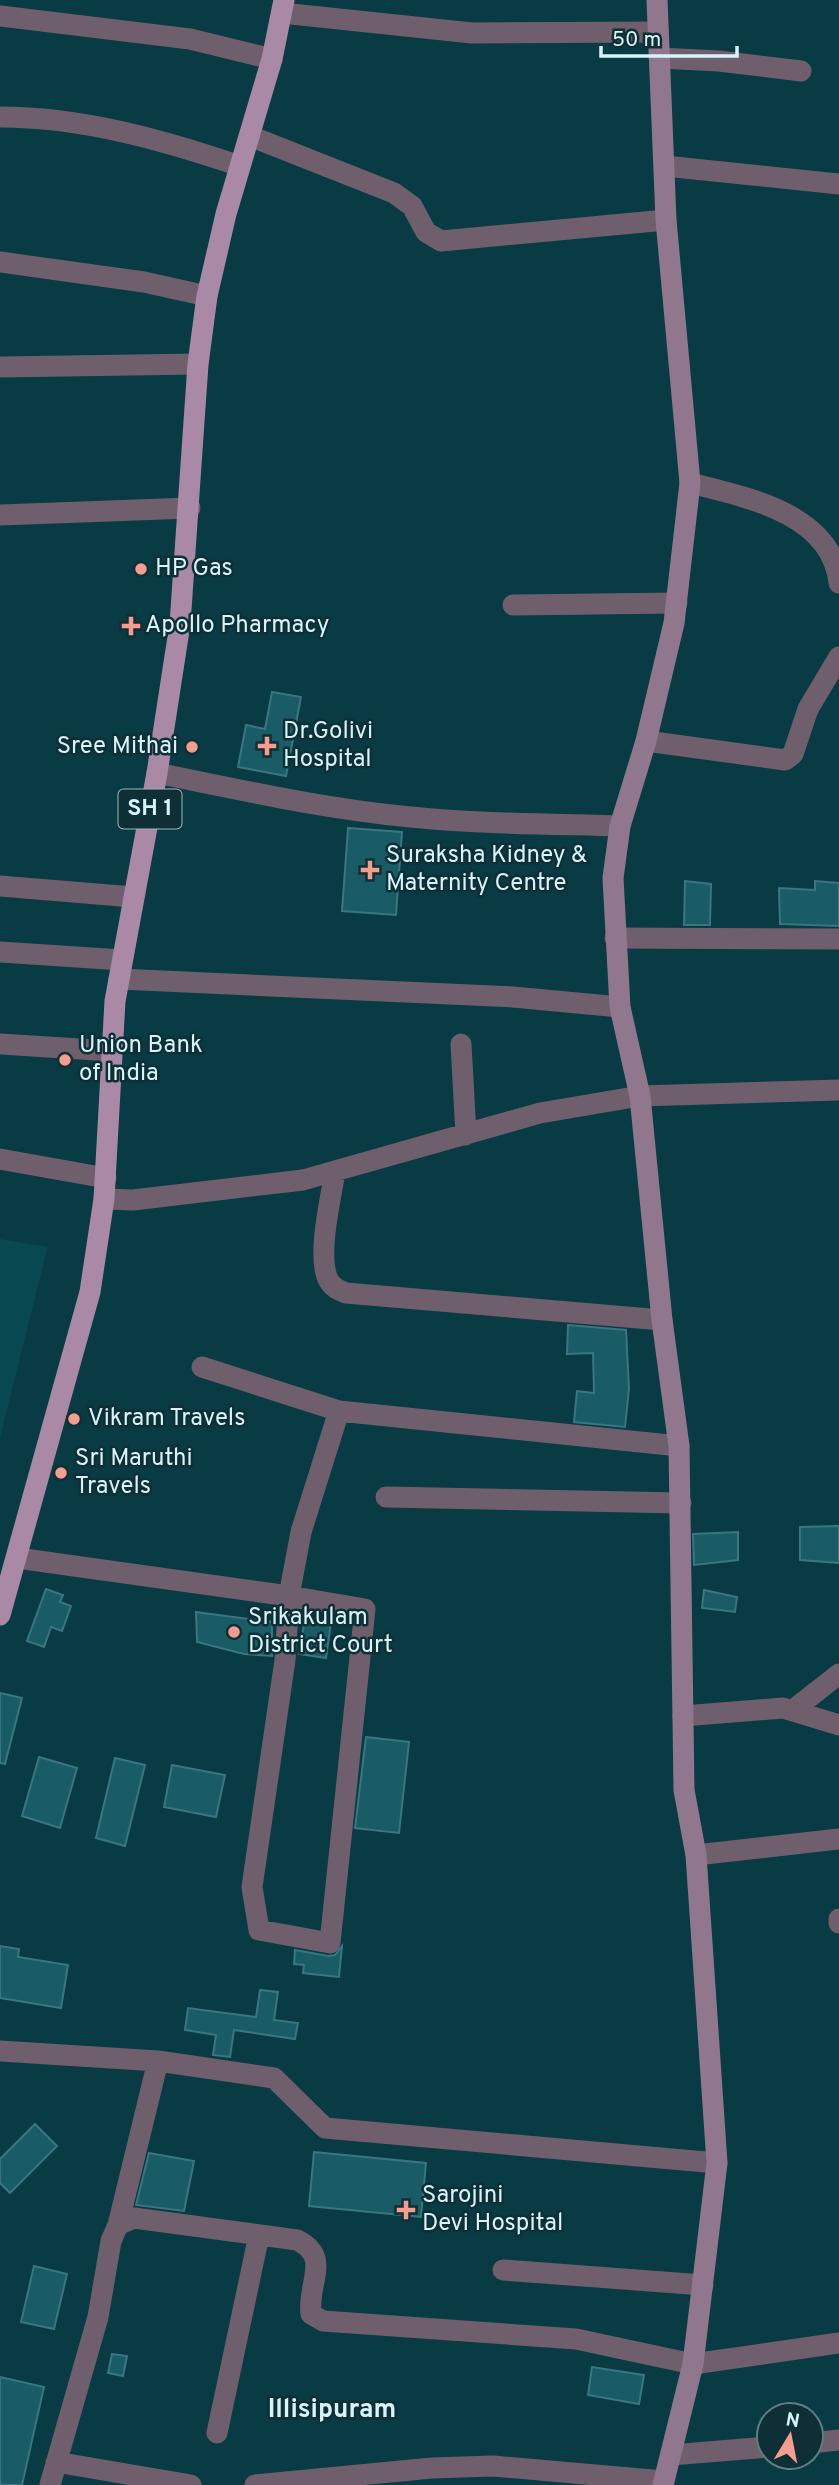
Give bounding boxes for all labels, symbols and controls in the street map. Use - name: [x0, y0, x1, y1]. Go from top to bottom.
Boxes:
- scale bar: [601, 14, 738, 58]
- text: 50 m: [612, 27, 661, 54]
- place label: HP Gas: [155, 554, 233, 584]
- marker: HP Gas: [133, 561, 149, 577]
- place label: Apollo Pharmacy: [145, 611, 329, 641]
- marker: Apollo Pharmacy: [123, 618, 139, 634]
- place label: Dr.Golivi Hospital: [283, 717, 373, 775]
- place label: Sree Mithai: [57, 732, 178, 762]
- marker: Dr.Golivi Hospital: [257, 736, 277, 756]
- marker: Sree Mithai: [184, 739, 200, 755]
- road number: SH 1: [118, 790, 182, 828]
- place label: Suraksha Kidney & Maternity Centre: [386, 841, 587, 899]
- marker: Suraksha Kidney & Maternity Centre: [360, 860, 380, 880]
- place label: Union Bank of India: [79, 1031, 203, 1089]
- marker: Union Bank of India: [57, 1052, 73, 1068]
- place label: Vikram Travels: [88, 1404, 245, 1434]
- marker: Vikram Travels: [66, 1411, 82, 1427]
- place label: Sri Maruthi Travels: [75, 1444, 193, 1502]
- marker: Sri Maruthi Travels: [53, 1465, 69, 1481]
- place label: Srikakulam District Court: [248, 1603, 393, 1661]
- marker: Srikakulam District Court: [226, 1624, 242, 1640]
- place label: Sarojini Devi Hospital: [422, 2181, 563, 2239]
- marker: Sarojini Devi Hospital: [396, 2200, 416, 2220]
- district label: Illisipuram: [268, 2394, 396, 2427]
- north arrow: [755, 2401, 825, 2471]
- text: N: [784, 2408, 801, 2434]

